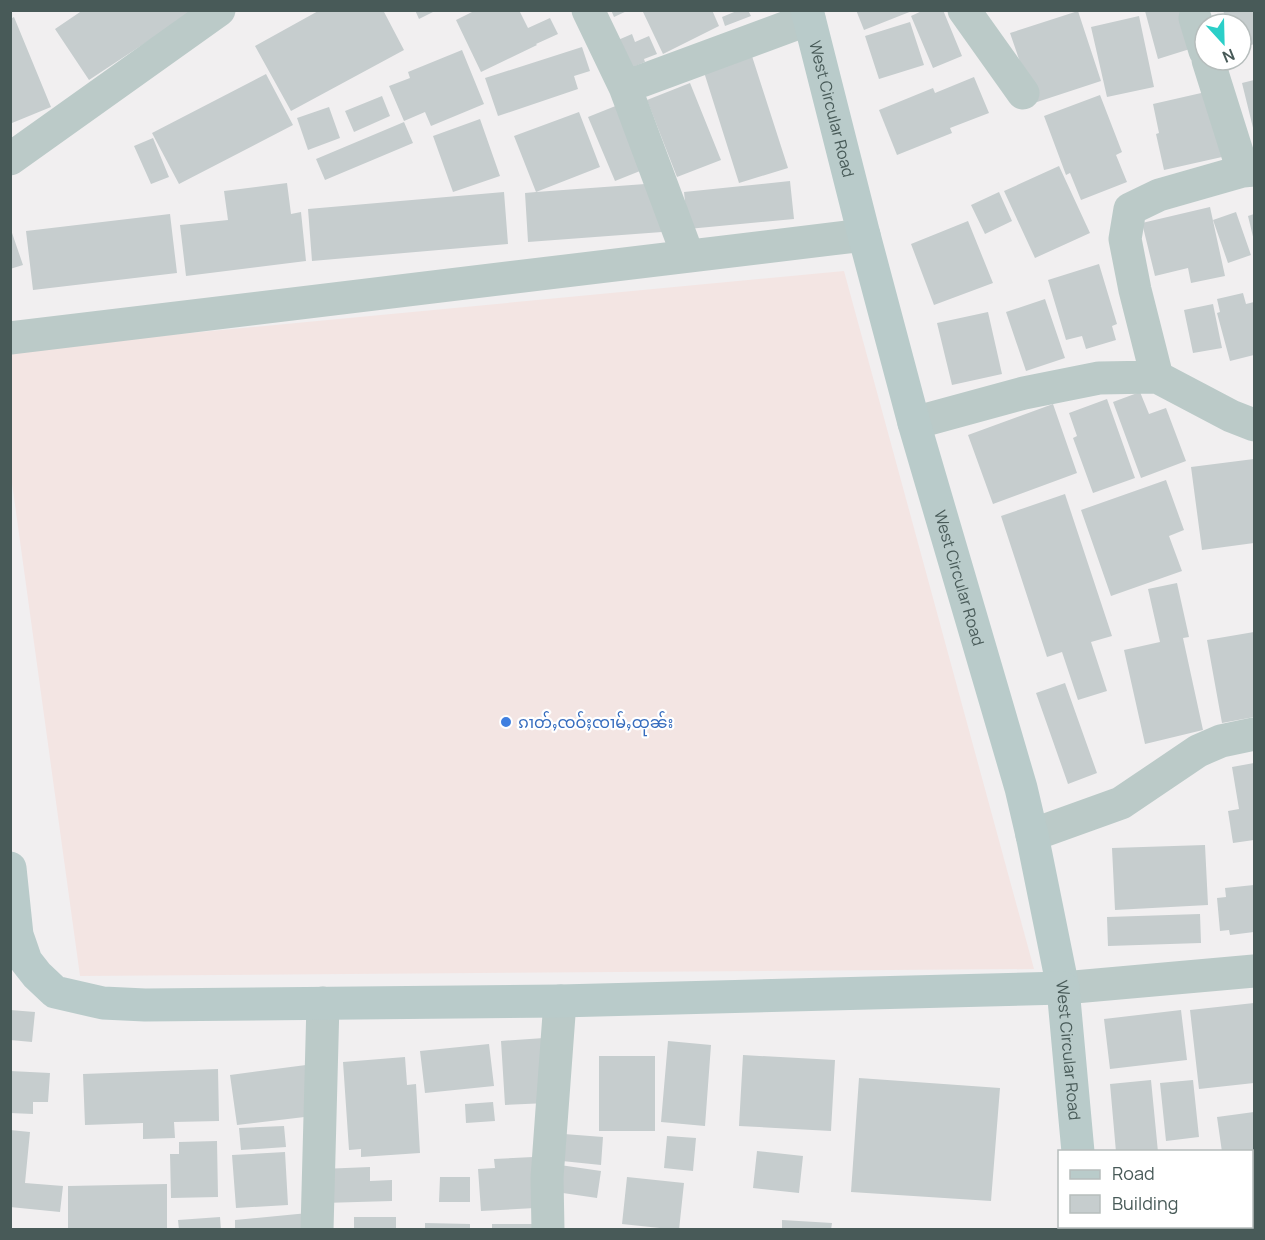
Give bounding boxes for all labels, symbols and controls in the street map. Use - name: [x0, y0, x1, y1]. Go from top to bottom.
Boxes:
- north arrow: [1193, 12, 1253, 72]
- street label: West Circular Road: [804, 38, 860, 180]
- text: N: [1219, 44, 1238, 68]
- street label: West Circular Road: [929, 507, 990, 648]
- place label: ၵၢတ်ႇၸဝ်ႈၸၢမ်ႇထုၼ်း: [518, 711, 673, 737]
- marker: ၵၢတ်ႇၸဝ်ႈၸၢမ်ႇထုၼ်း: [499, 715, 513, 729]
- street label: West Circular Road: [1051, 979, 1086, 1121]
- legend: [1058, 1150, 1253, 1228]
- text: Road: [1112, 1161, 1155, 1185]
- text: Building: [1112, 1191, 1178, 1215]

